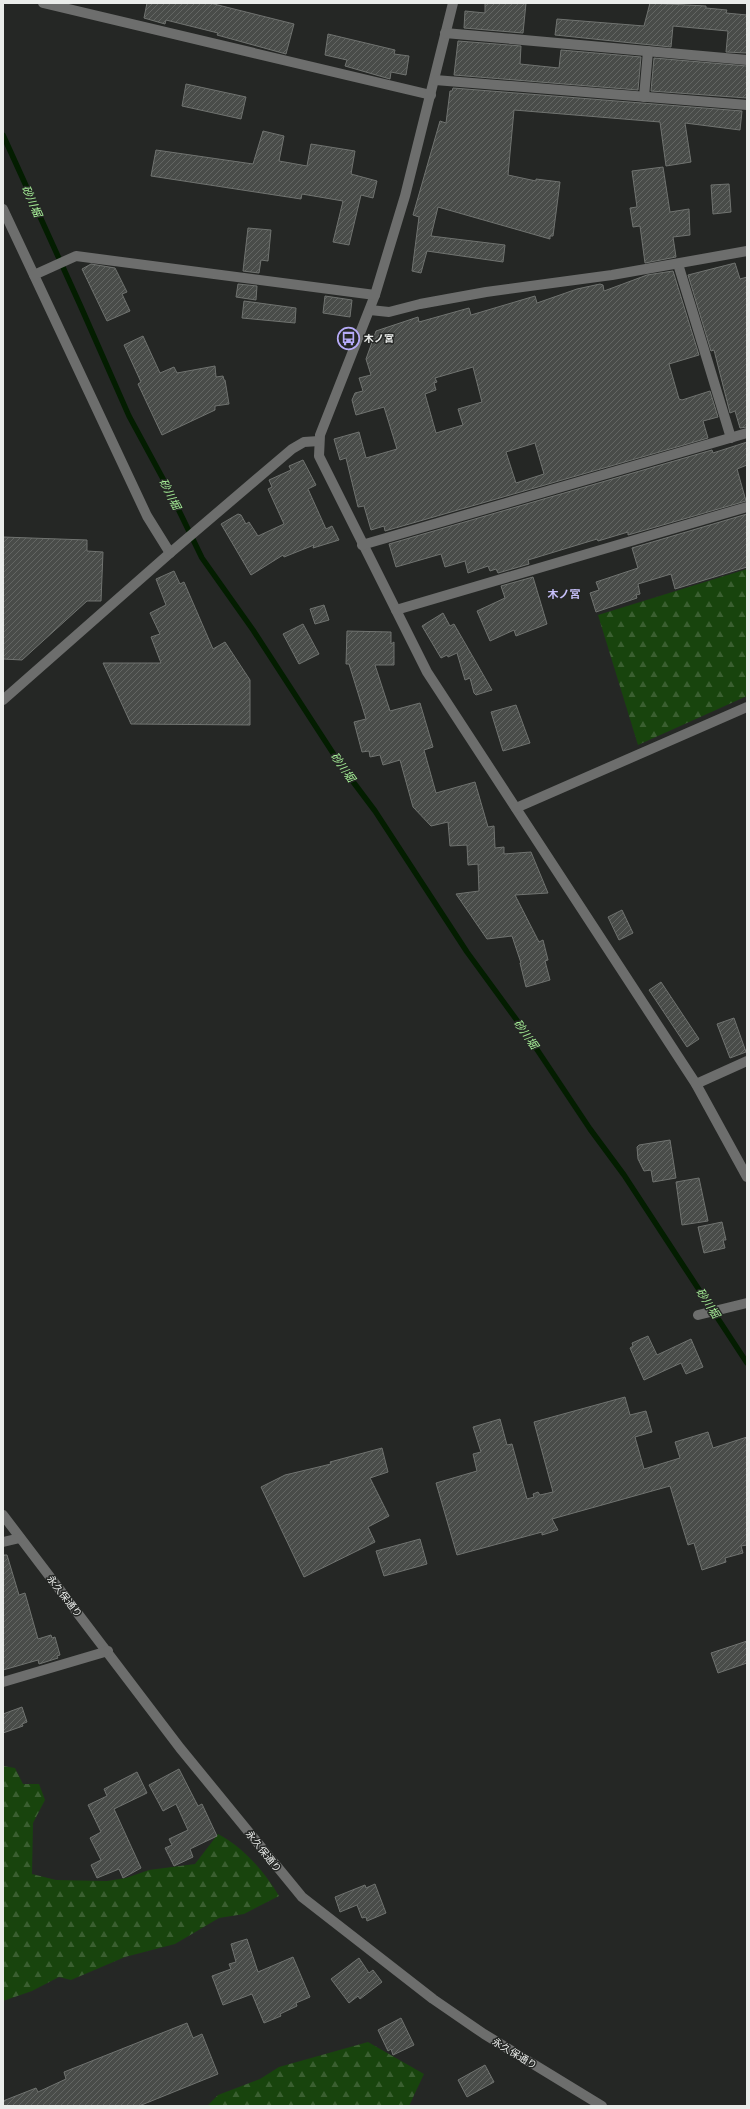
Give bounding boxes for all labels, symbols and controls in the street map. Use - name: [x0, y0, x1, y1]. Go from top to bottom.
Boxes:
- water label: 砂川堀: [19, 183, 46, 221]
- bus stop icon: 木ノ宮: [336, 325, 362, 351]
- place label: 木ノ宮: [363, 332, 394, 345]
- water label: 砂川堀: [156, 476, 185, 514]
- district label: 木ノ宮: [548, 587, 581, 601]
- water label: 砂川堀: [328, 749, 359, 786]
- water label: 砂川堀: [511, 1016, 542, 1053]
- water label: 砂川堀: [693, 1285, 724, 1322]
- street label: 永久保通り: [44, 1573, 85, 1620]
- street label: 永久保通り: [243, 1828, 284, 1875]
- street label: 永久保通り: [490, 2035, 540, 2072]

